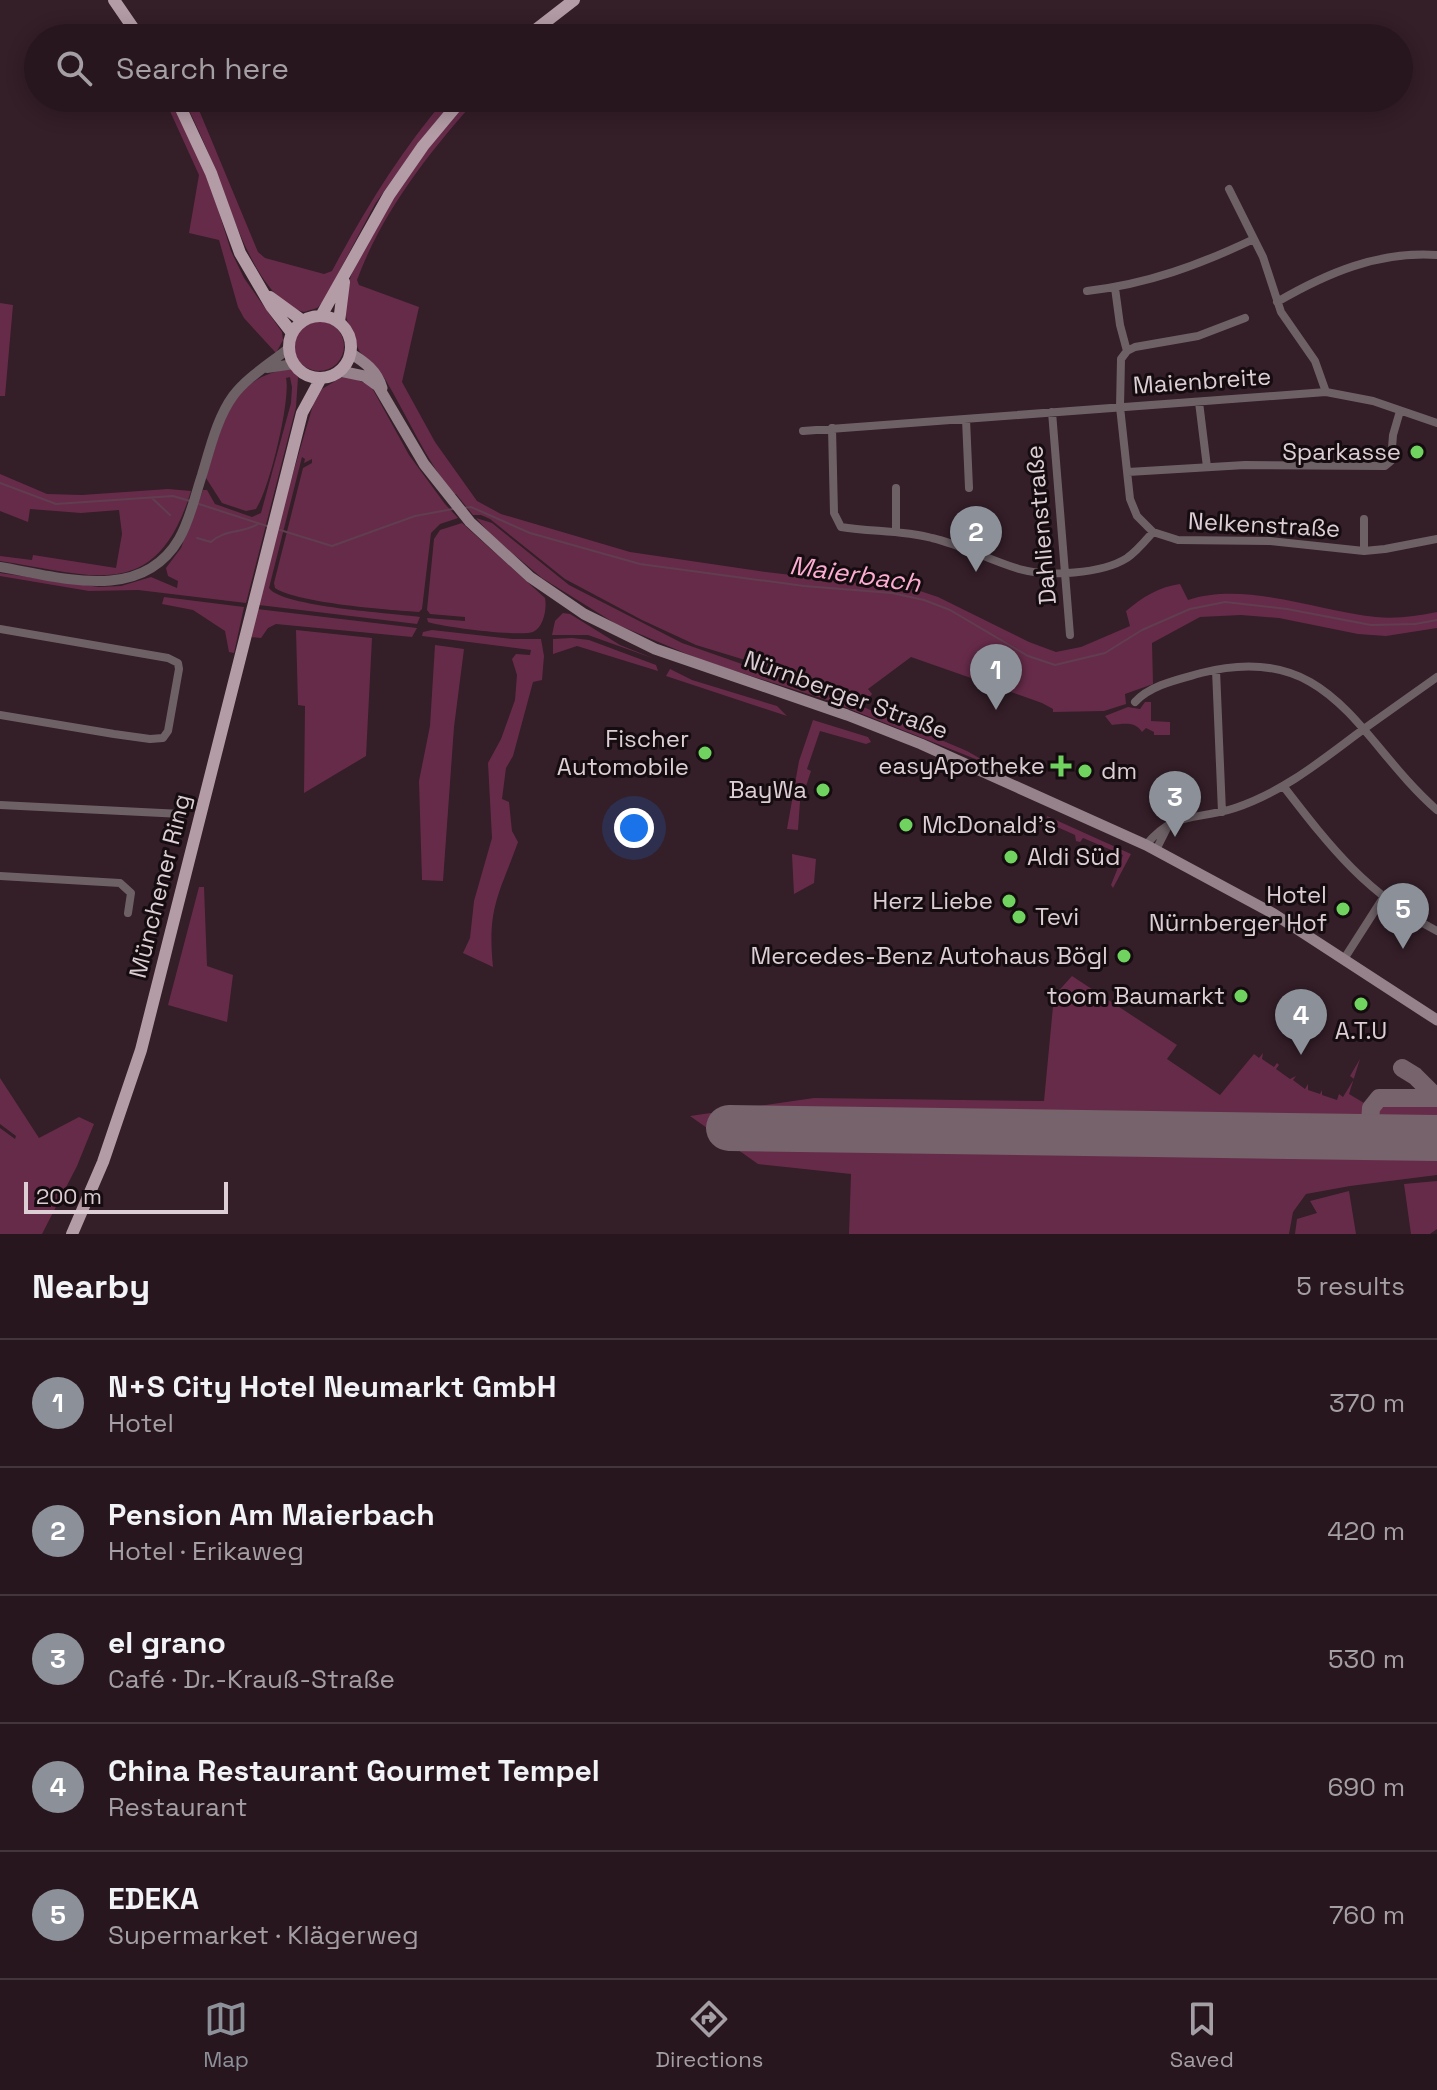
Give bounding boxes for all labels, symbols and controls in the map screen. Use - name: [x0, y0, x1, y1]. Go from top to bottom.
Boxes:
- search box: [24, 24, 1413, 112]
- icon: search: [52, 46, 96, 90]
- text: Search here: [116, 49, 289, 88]
- street label: Maienbreite: [1132, 360, 1272, 401]
- place label: Sparkasse: [1282, 436, 1401, 467]
- marker: Sparkasse: [1408, 443, 1426, 461]
- street label: Dahlienstraße: [1018, 444, 1063, 606]
- street label: Nelkenstraße: [1187, 505, 1341, 544]
- pin: 2: [950, 506, 1002, 572]
- water label: Maierbach: [787, 548, 924, 600]
- street label: Nürnberger Straße: [740, 643, 952, 746]
- pin: 1: [970, 644, 1022, 710]
- place label: Fischer Automobile: [557, 723, 689, 782]
- marker: Fischer Automobile: [696, 744, 714, 762]
- place label: easyApotheke: [878, 750, 1045, 781]
- place label: dm: [1101, 755, 1137, 786]
- marker: easyApotheke: [1052, 757, 1070, 775]
- marker: dm: [1076, 762, 1094, 780]
- pin: 3: [1149, 771, 1201, 837]
- place label: BayWa: [728, 774, 807, 805]
- marker: BayWa: [814, 781, 832, 799]
- street label: Münchener Ring: [122, 791, 197, 981]
- your location: [614, 808, 654, 848]
- place label: McDonald's: [922, 809, 1056, 840]
- marker: McDonald's: [897, 816, 915, 834]
- place label: Aldi Süd: [1027, 841, 1120, 872]
- marker: Aldi Süd: [1002, 848, 1020, 866]
- place label: Hotel Nürnberger Hof: [1149, 879, 1327, 938]
- pin: 5: [1377, 883, 1429, 949]
- place label: Herz Liebe: [872, 885, 993, 916]
- marker: Herz Liebe: [1000, 892, 1018, 910]
- marker: Hotel Nürnberger Hof: [1334, 900, 1352, 918]
- place label: Tevi: [1035, 901, 1079, 932]
- marker: Tevi: [1010, 908, 1028, 926]
- place label: Mercedes-Benz Autohaus Bögl: [751, 940, 1108, 971]
- marker: Mercedes-Benz Autohaus Bögl: [1115, 947, 1133, 965]
- place label: toom Baumarkt: [1046, 980, 1225, 1011]
- marker: toom Baumarkt: [1232, 987, 1250, 1005]
- pin: 4: [1275, 989, 1327, 1055]
- marker: A.T.U: [1352, 995, 1370, 1013]
- place label: A.T.U: [1335, 1015, 1387, 1046]
- scale bar: [24, 1178, 228, 1214]
- text: 200 m: [36, 1182, 102, 1210]
- text: Nearby: [32, 1265, 150, 1308]
- text: 5 results: [1296, 1269, 1405, 1303]
- text: N+S City Hotel Neumarkt GmbH: [108, 1367, 556, 1406]
- text: 1: [52, 1386, 64, 1420]
- text: 370 m: [1329, 1386, 1405, 1420]
- text: Hotel: [108, 1406, 174, 1440]
- text: Pension Am Maierbach: [108, 1495, 435, 1534]
- text: 2: [50, 1514, 66, 1548]
- text: 420 m: [1327, 1514, 1405, 1548]
- text: Hotel · Erikaweg: [108, 1534, 304, 1568]
- text: el grano: [108, 1623, 226, 1662]
- text: 3: [50, 1642, 66, 1676]
- text: 530 m: [1328, 1642, 1405, 1676]
- text: Café · Dr.-Krauß-Straße: [108, 1662, 395, 1696]
- text: China Restaurant Gourmet Tempel: [108, 1751, 600, 1790]
- text: 4: [50, 1770, 66, 1804]
- text: 690 m: [1327, 1770, 1405, 1804]
- text: Restaurant: [108, 1790, 247, 1824]
- text: EDEKA: [108, 1879, 199, 1918]
- text: 5: [50, 1898, 66, 1932]
- text: 760 m: [1329, 1898, 1405, 1932]
- text: Supermarket · Klägerweg: [108, 1918, 419, 1952]
- tab: Map: [203, 1997, 249, 2073]
- tab: Directions: [655, 1997, 763, 2073]
- tab: Saved: [1170, 1997, 1234, 2073]

